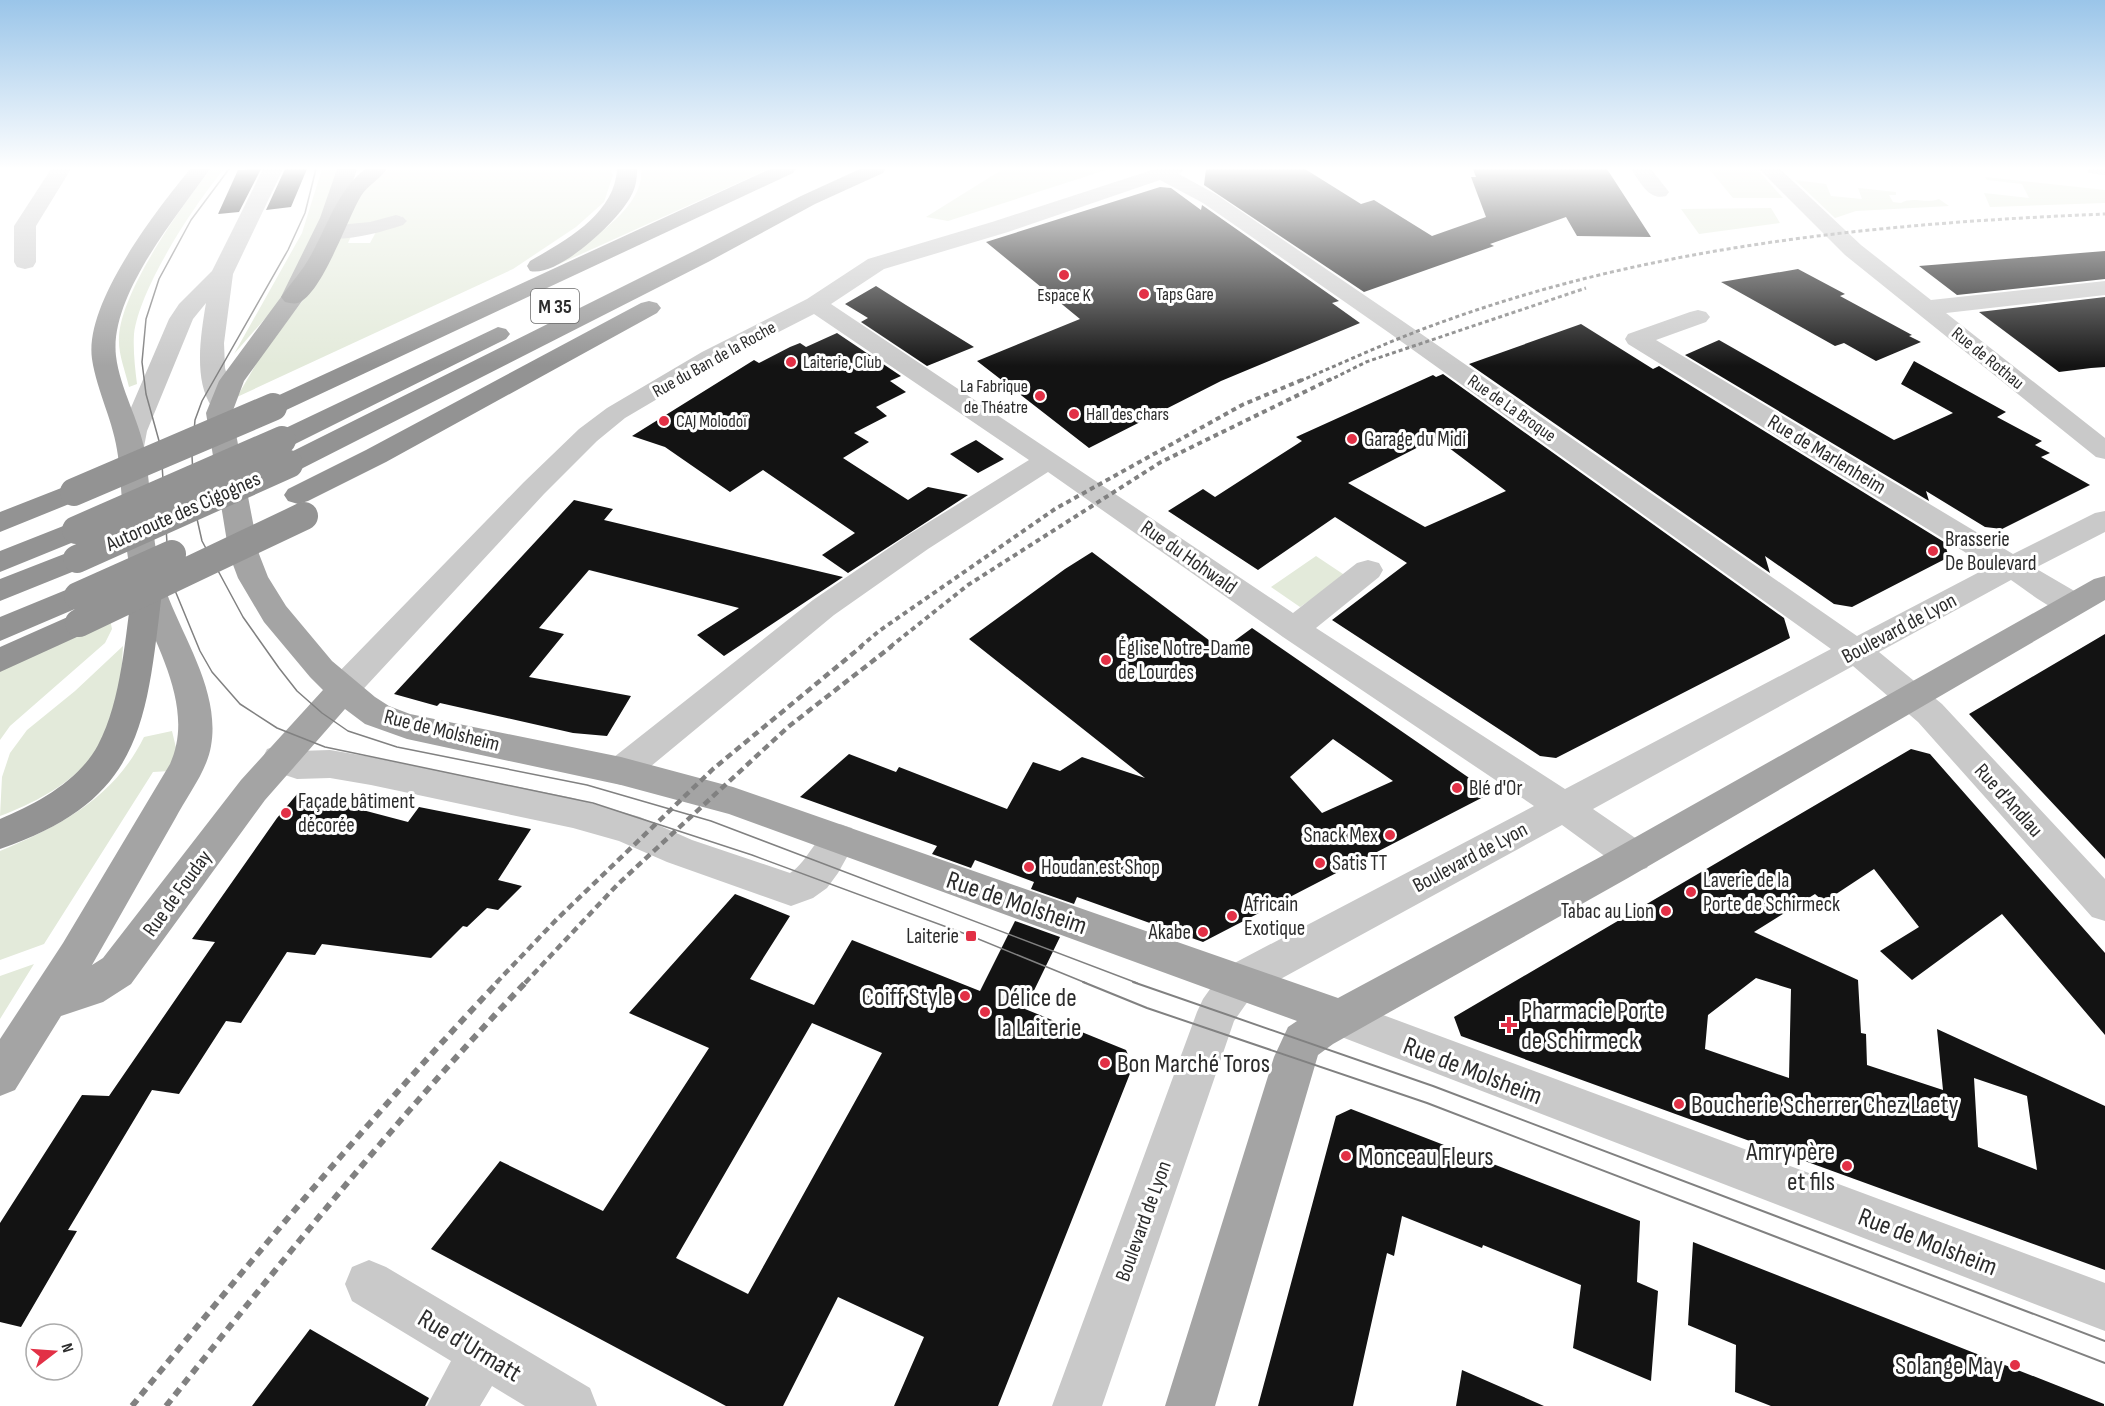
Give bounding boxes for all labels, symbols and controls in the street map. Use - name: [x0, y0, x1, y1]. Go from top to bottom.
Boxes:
- marker: Espace K: [1057, 268, 1071, 282]
- place label: Taps Gare: [1156, 284, 1214, 305]
- place label: Espace K: [1037, 285, 1092, 306]
- marker: Taps Gare: [1137, 287, 1151, 301]
- road number: M 35: [531, 289, 579, 323]
- street label: Rue du Ban de la Roche: [649, 317, 780, 402]
- street label: Rue de Rothau: [1947, 323, 2028, 394]
- place label: Laiterie, Club: [803, 352, 882, 373]
- marker: Laiterie, Club: [784, 355, 798, 369]
- street label: Rue de La Broque: [1464, 370, 1560, 446]
- place label: La Fabrique de Théatre: [960, 376, 1028, 418]
- marker: La Fabrique de Théatre: [1033, 389, 1047, 403]
- place label: Hall des chars: [1086, 404, 1169, 425]
- marker: Hall des chars: [1067, 407, 1081, 421]
- street label: Rue de Marlenheim: [1763, 409, 1890, 500]
- place label: CAJ Molodoï: [676, 411, 747, 432]
- marker: CAJ Molodoï: [657, 414, 671, 428]
- place label: Garage du Midi: [1364, 427, 1466, 452]
- marker: Garage du Midi: [1345, 432, 1359, 446]
- street label: Autoroute des Cigognes: [101, 466, 264, 557]
- street label: Rue du Hohwald: [1136, 515, 1242, 600]
- place label: Brasserie De Boulevard: [1945, 527, 2037, 576]
- marker: Brasserie De Boulevard: [1926, 544, 1940, 558]
- street label: Boulevard de Lyon: [1838, 588, 1961, 669]
- place label: Église Notre-Dame de Lourdes: [1118, 636, 1251, 685]
- marker: Église Notre-Dame de Lourdes: [1099, 653, 1113, 667]
- street label: Rue de Molsheim: [381, 704, 502, 757]
- street label: Rue d'Andlau: [1969, 758, 2048, 842]
- place label: Blé d'Or: [1469, 776, 1522, 801]
- marker: Blé d'Or: [1450, 781, 1464, 795]
- place label: Façade bâtiment décorée: [298, 789, 415, 838]
- marker: Façade bâtiment décorée: [279, 806, 293, 820]
- street label: Boulevard de Lyon: [1409, 817, 1532, 898]
- place label: Snack Mex: [1304, 823, 1378, 848]
- marker: Snack Mex: [1383, 828, 1397, 842]
- street label: Rue de Fouday: [138, 845, 217, 941]
- place label: Satis TT: [1332, 851, 1388, 876]
- place label: Houdan.est Shop: [1041, 855, 1160, 880]
- marker: Satis TT: [1313, 856, 1327, 870]
- marker: Houdan.est Shop: [1022, 860, 1036, 874]
- street label: Rue de Molsheim: [942, 865, 1091, 942]
- place label: Laverie de la Porte de Schirmeck: [1703, 868, 1840, 917]
- marker: Laverie de la Porte de Schirmeck: [1684, 885, 1698, 899]
- place label: Africain Exotique: [1243, 892, 1305, 941]
- place label: Tabac au Lion: [1561, 899, 1654, 924]
- marker: Tabac au Lion: [1659, 904, 1673, 918]
- marker: Africain Exotique: [1225, 909, 1239, 923]
- place label: Akabe: [1147, 920, 1191, 945]
- place label: Laiterie: [906, 924, 959, 949]
- marker: Akabe: [1196, 925, 1210, 939]
- marker: Laiterie: [964, 929, 978, 943]
- place label: Coiff Style: [862, 982, 953, 1013]
- place label: Délice de la Laiterie: [997, 983, 1081, 1044]
- marker: Coiff Style: [958, 989, 972, 1003]
- place label: Pharmacie Porte de Schirmeck: [1521, 996, 1665, 1057]
- marker: Délice de la Laiterie: [978, 1005, 992, 1019]
- marker: Pharmacie Porte de Schirmeck: [1502, 1018, 1516, 1032]
- street label: Rue de Molsheim: [1399, 1031, 1546, 1112]
- place label: Bon Marché Toros: [1117, 1049, 1270, 1080]
- marker: Bon Marché Toros: [1098, 1056, 1112, 1070]
- place label: Boucherie Scherrer Chez Laety: [1691, 1090, 1958, 1121]
- marker: Boucherie Scherrer Chez Laety: [1672, 1097, 1686, 1111]
- place label: Amry père et fils: [1745, 1137, 1835, 1198]
- place label: Monceau Fleurs: [1358, 1142, 1494, 1173]
- marker: Monceau Fleurs: [1339, 1149, 1353, 1163]
- street label: Boulevard de Lyon: [1110, 1158, 1177, 1285]
- marker: Amry père et fils: [1840, 1159, 1854, 1173]
- street label: Rue de Molsheim: [1854, 1202, 2001, 1283]
- street label: Rue d'Urmatt: [412, 1303, 527, 1389]
- north arrow: [24, 1322, 84, 1382]
- text: N: [57, 1341, 77, 1355]
- place label: Solange May: [1895, 1351, 2003, 1382]
- marker: Solange May: [2008, 1358, 2022, 1372]

